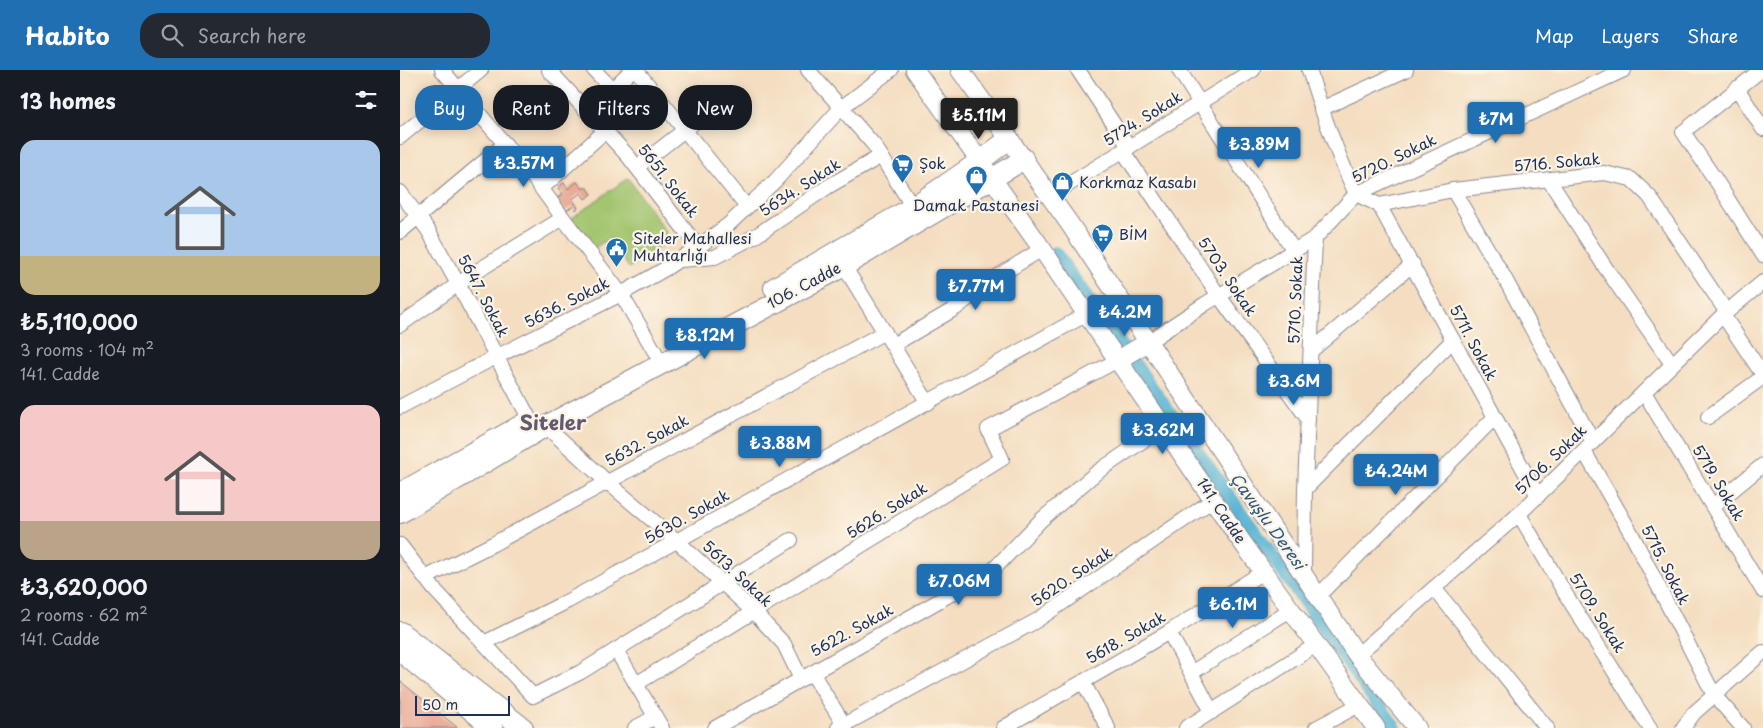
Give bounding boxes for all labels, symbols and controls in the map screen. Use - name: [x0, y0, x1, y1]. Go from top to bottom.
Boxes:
- search box: [140, 13, 490, 58]
- text: Habito: [25, 17, 110, 53]
- icon: search: [158, 21, 186, 49]
- text: Search here: [198, 21, 306, 49]
- text: Map: [1535, 22, 1574, 49]
- text: Layers: [1602, 22, 1659, 49]
- text: Share: [1687, 22, 1738, 49]
- text: 13 homes: [20, 84, 116, 116]
- street label: 5724. Sokak: [1098, 84, 1186, 151]
- chip: Buy: [415, 85, 483, 130]
- chip: Rent: [493, 85, 569, 130]
- chip: Filters: [579, 85, 668, 130]
- chip: New: [678, 85, 752, 130]
- icon: filters: [352, 86, 380, 114]
- pin: ₺5.11M: [938, 98, 1020, 140]
- text: ₺5.11M: [952, 102, 1006, 126]
- pin: ₺7M: [1472, 102, 1520, 144]
- text: ₺7M: [1478, 106, 1514, 130]
- pin: ₺3.89M: [1218, 126, 1300, 169]
- street label: 5720. Sokak: [1347, 127, 1440, 188]
- text: ₺3.89M: [1228, 131, 1290, 155]
- street label: 5651. Sokak: [633, 138, 706, 222]
- pin: ₺3.57M: [483, 146, 565, 188]
- street label: 5716. Sokak: [1513, 146, 1601, 177]
- text: ₺3.57M: [494, 150, 554, 174]
- place label: Şok: [919, 151, 946, 174]
- street label: 5634. Sokak: [754, 152, 845, 222]
- supermarket icon: Şok: [891, 152, 915, 183]
- shop icon: Damak Pastanesi: [964, 165, 988, 196]
- place label: Korkmaz Kasabı: [1079, 170, 1197, 193]
- shop icon: Korkmaz Kasabı: [1051, 171, 1075, 202]
- icon: home: [155, 173, 245, 263]
- place label: Damak Pastanesi: [913, 193, 1039, 216]
- place label: BİM: [1119, 222, 1148, 245]
- supermarket icon: BİM: [1091, 223, 1115, 254]
- place label: Siteler Mahallesi Muhtarlığı: [633, 226, 752, 266]
- street label: 5703. Sokak: [1193, 232, 1264, 321]
- public building icon: Siteler Mahallesi Muhtarlığı: [605, 236, 629, 267]
- street label: 5647. Sokak: [453, 250, 516, 341]
- street label: 5710. Sokak: [1281, 255, 1308, 344]
- street label: 106. Cadde: [762, 256, 844, 314]
- pin: ₺7.77M: [935, 268, 1017, 311]
- street label: 5636. Sokak: [520, 270, 613, 333]
- text: ₺7.77M: [947, 273, 1005, 297]
- pin: ₺4.2M: [1090, 294, 1160, 337]
- text: ₺4.2M: [1098, 299, 1152, 323]
- street label: 5711. Sokak: [1445, 300, 1504, 385]
- text: ₺5,110,000: [20, 305, 138, 337]
- pin: ₺8.12M: [664, 318, 746, 360]
- text: ₺8.12M: [675, 322, 735, 346]
- text: 3 rooms · 104 m²: [20, 337, 154, 361]
- text: 141. Cadde: [20, 361, 100, 385]
- pin: ₺3.6M: [1259, 364, 1329, 406]
- text: ₺3.6M: [1268, 368, 1320, 392]
- district label: Siteler: [520, 407, 587, 437]
- street label: 5632. Sokak: [600, 408, 693, 471]
- pin: ₺3.62M: [1122, 412, 1204, 455]
- text: ₺3.62M: [1132, 417, 1194, 441]
- street label: 5706. Sokak: [1509, 418, 1592, 499]
- pin: ₺3.88M: [739, 426, 821, 468]
- text: ₺3.88M: [749, 430, 811, 454]
- icon: home: [155, 438, 245, 528]
- street label: 5719. Sokak: [1687, 440, 1751, 525]
- pin: ₺4.24M: [1355, 454, 1437, 496]
- text: ₺4.24M: [1364, 458, 1428, 482]
- water label: Çavuşlu Deresi: [1226, 467, 1314, 576]
- street label: 141. Cadde: [1192, 473, 1253, 548]
- street label: 5626. Sokak: [841, 475, 932, 544]
- street label: 5630. Sokak: [640, 483, 733, 549]
- street label: 5715. Sokak: [1636, 520, 1697, 609]
- street label: 5613. Sokak: [698, 534, 779, 612]
- street label: 5620. Sokak: [1026, 540, 1117, 611]
- pin: ₺7.06M: [918, 564, 1000, 606]
- text: ₺7.06M: [928, 568, 990, 592]
- street label: 5709. Sokak: [1564, 568, 1632, 657]
- text: ₺3,620,000: [20, 570, 148, 602]
- pin: ₺6.1M: [1198, 586, 1268, 629]
- text: ₺6.1M: [1209, 591, 1257, 615]
- street label: 5622. Sokak: [806, 597, 897, 662]
- text: 2 rooms · 62 m²: [20, 602, 148, 626]
- street label: 5618. Sokak: [1081, 604, 1170, 669]
- text: 141. Cadde: [20, 626, 100, 650]
- scale bar: [415, 693, 510, 716]
- text: 50 m: [422, 694, 458, 715]

